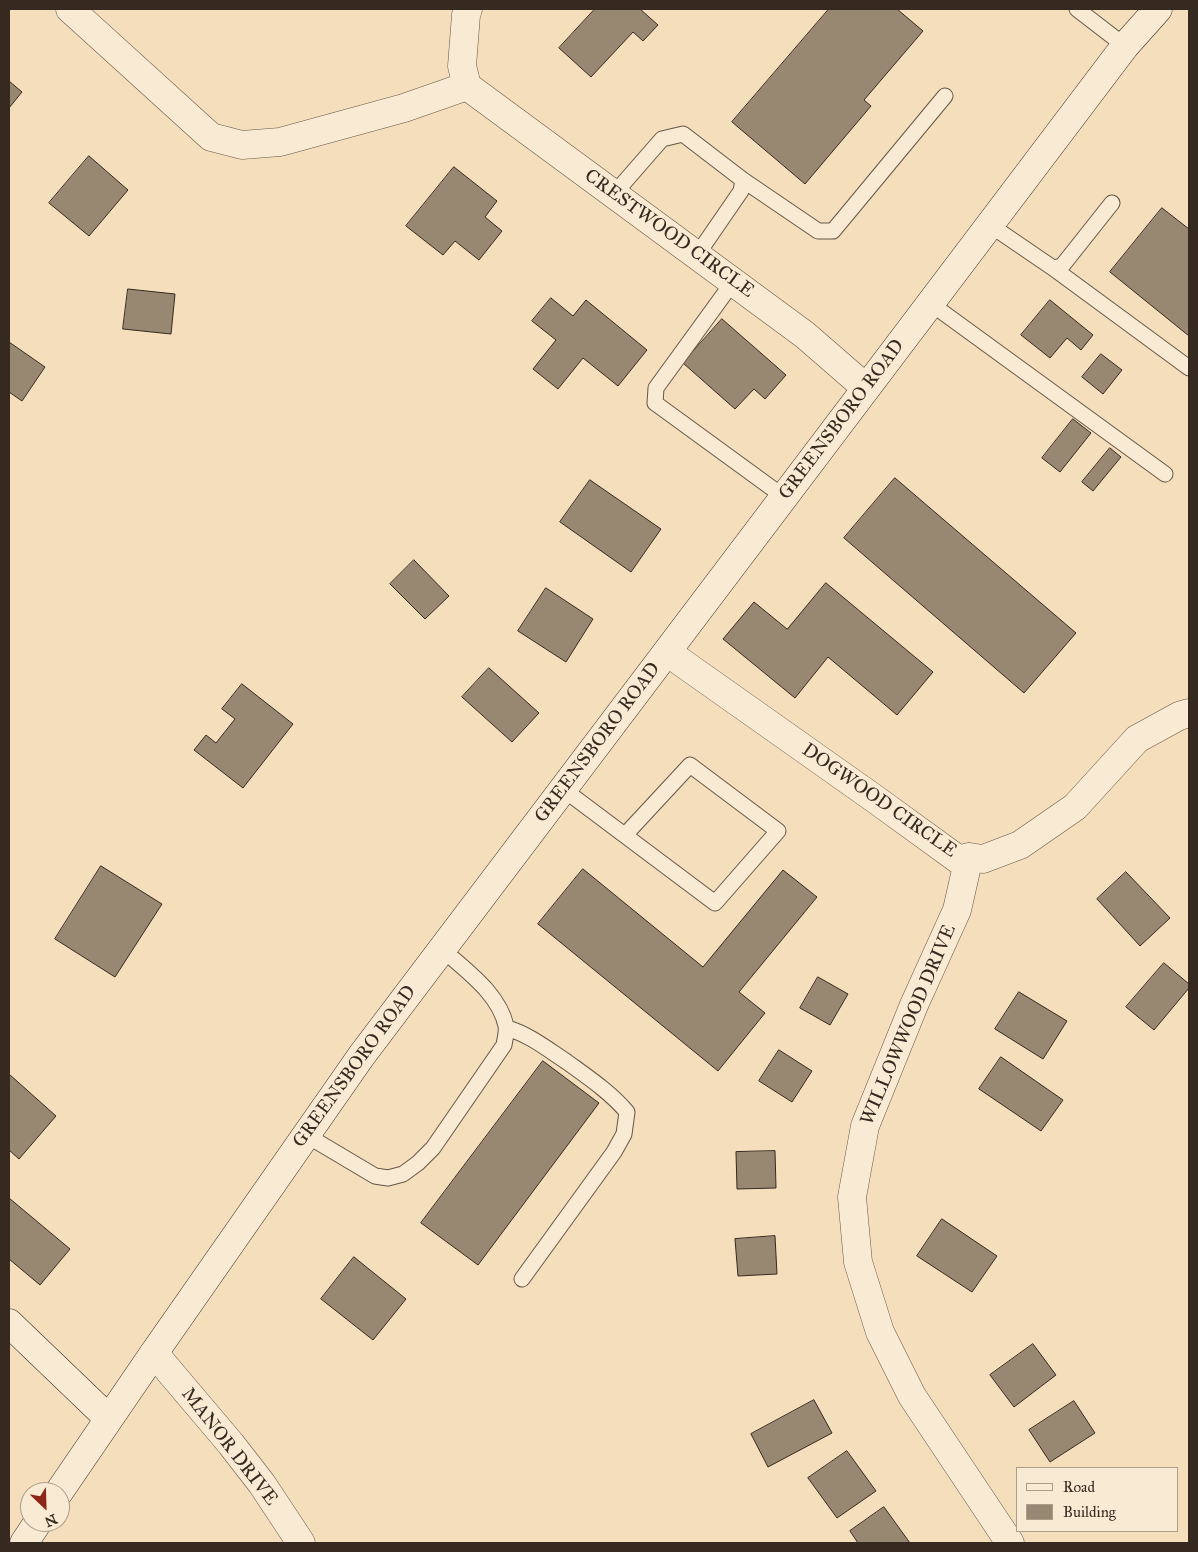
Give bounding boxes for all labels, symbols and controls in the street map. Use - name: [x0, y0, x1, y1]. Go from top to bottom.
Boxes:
- street label: CRESTWOOD CIRCLE: [580, 165, 758, 303]
- street label: GREENSBORO ROAD: [774, 335, 910, 505]
- street label: GREENSBORO ROAD: [530, 658, 666, 828]
- street label: DOGWOOD CIRCLE: [797, 739, 961, 863]
- street label: WILLOWWOOD DRIVE: [856, 921, 962, 1129]
- street label: GREENSBORO ROAD: [289, 982, 421, 1152]
- street label: MANOR DRIVE: [176, 1384, 282, 1510]
- legend: [1016, 1467, 1178, 1532]
- text: Road: [1063, 1478, 1095, 1496]
- north arrow: [20, 1482, 70, 1532]
- text: Building: [1063, 1503, 1116, 1521]
- text: N: [42, 1510, 60, 1530]

